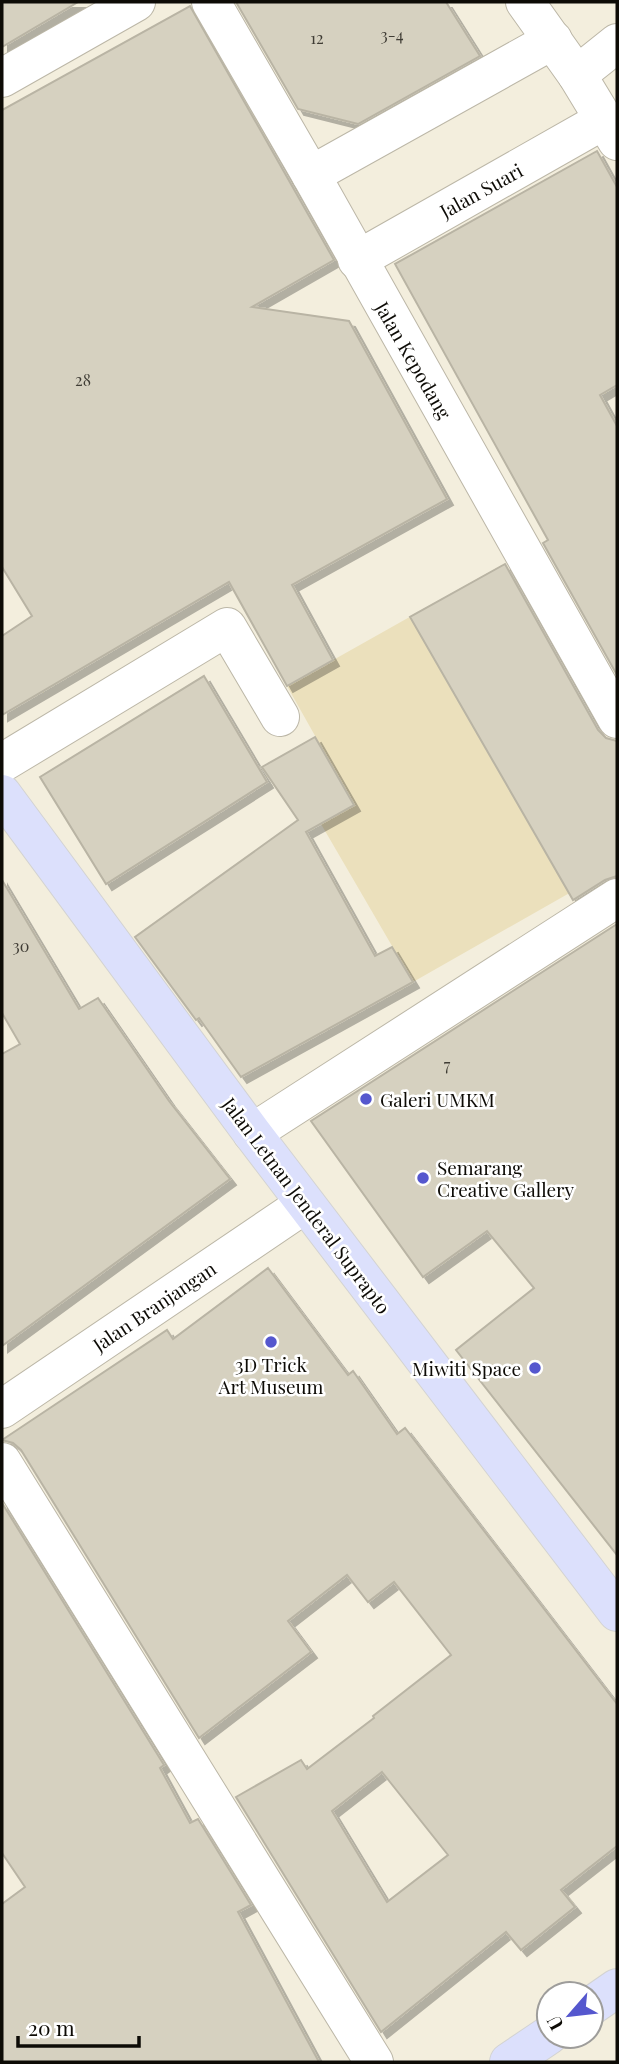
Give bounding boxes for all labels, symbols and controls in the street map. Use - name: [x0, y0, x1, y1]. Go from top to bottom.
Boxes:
- house number: 3-4: [380, 24, 404, 45]
- house number: 12: [310, 27, 324, 48]
- street label: Jalan Suari: [434, 156, 527, 224]
- street label: Jalan Kepodang: [369, 296, 458, 423]
- house number: 28: [75, 369, 91, 390]
- house number: 30: [13, 935, 29, 956]
- house number: 7: [444, 1054, 451, 1075]
- place label: Galeri UMKM: [380, 1086, 495, 1112]
- street label: Jalan Letnan Jenderal Suprapto: [216, 1091, 397, 1318]
- marker: Galeri UMKM: [358, 1091, 374, 1107]
- place label: Semarang Creative Gallery: [437, 1154, 574, 1202]
- marker: Semarang Creative Gallery: [415, 1170, 431, 1186]
- street label: Jalan Branjangan: [86, 1255, 221, 1357]
- marker: 3D Trick Art Museum: [263, 1334, 279, 1350]
- place label: 3D Trick Art Museum: [218, 1351, 324, 1399]
- place label: Miwiti Space: [412, 1355, 521, 1381]
- marker: Miwiti Space: [527, 1360, 543, 1376]
- north arrow: [535, 1980, 605, 2050]
- scale bar: [18, 2004, 138, 2048]
- text: U: [540, 2012, 569, 2035]
- text: 20 m: [28, 2013, 75, 2041]

